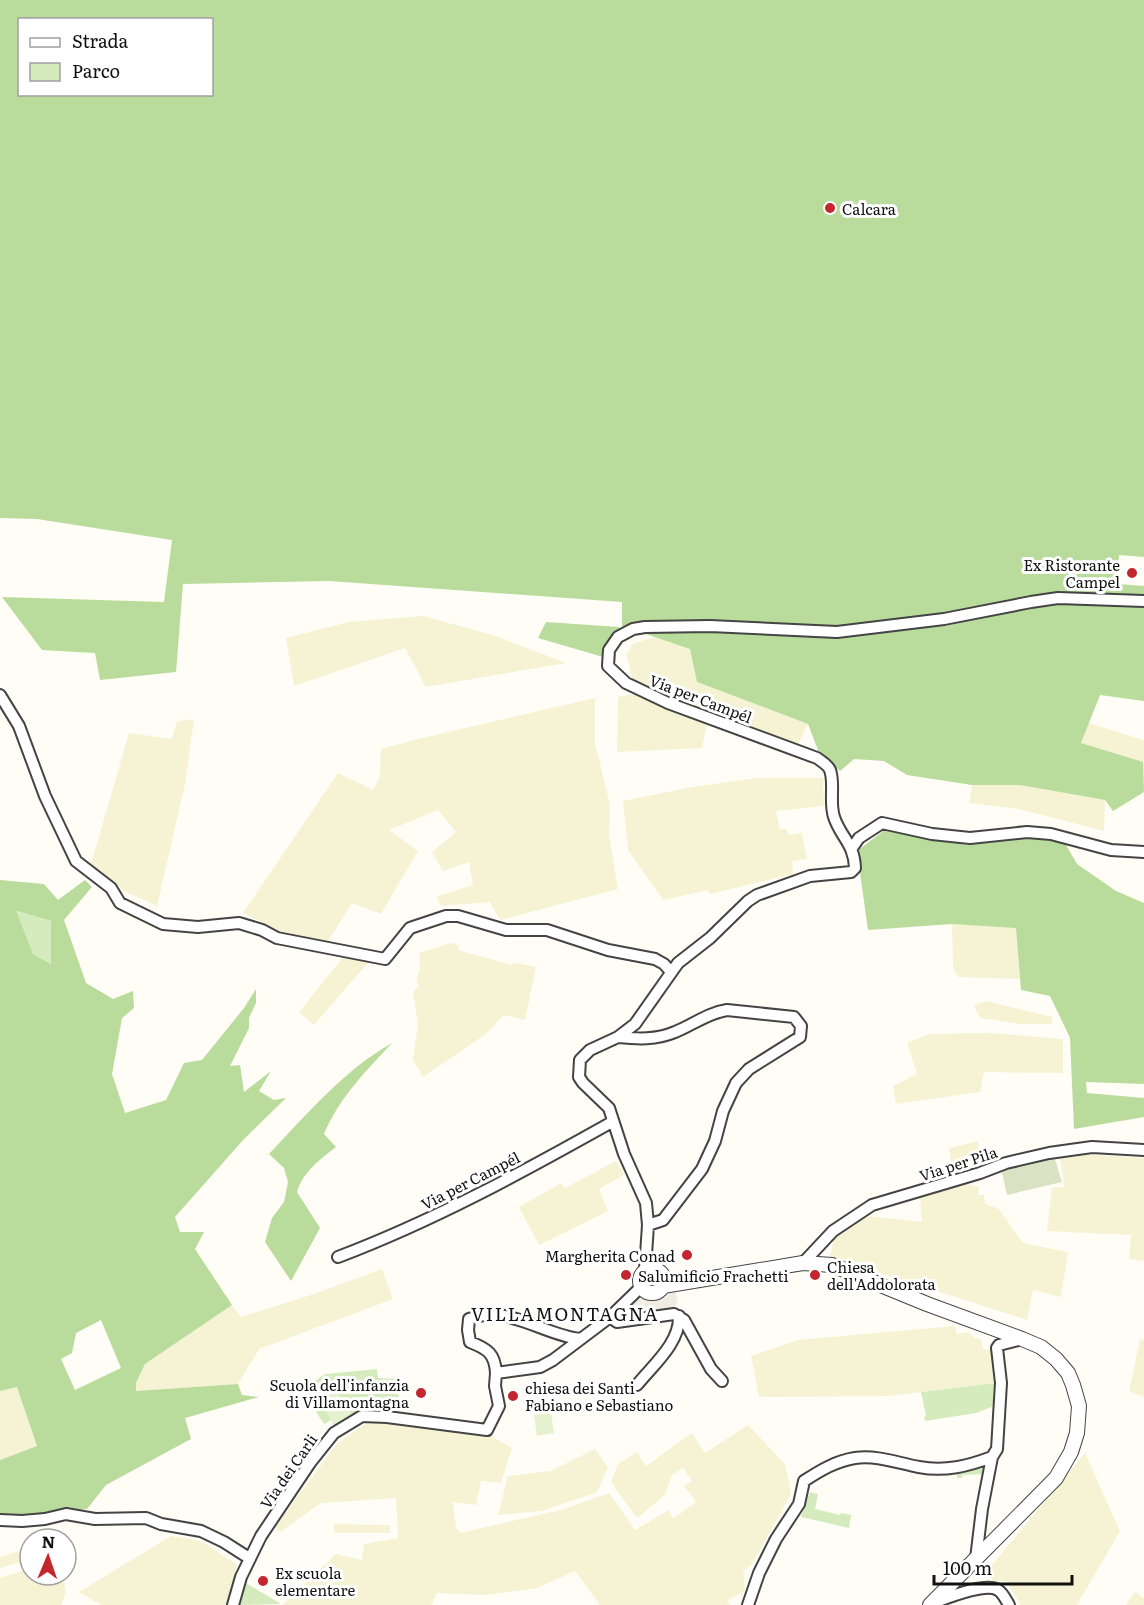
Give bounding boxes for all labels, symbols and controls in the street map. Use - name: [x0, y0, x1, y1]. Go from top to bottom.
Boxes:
- legend: [18, 18, 213, 96]
- text: Strada: [72, 27, 129, 54]
- text: Parco: [72, 57, 120, 84]
- place label: Calcara: [842, 197, 897, 220]
- marker: Calcara: [823, 201, 837, 215]
- place label: Ex Ristorante Campel: [1024, 553, 1120, 593]
- marker: Ex Ristorante Campel: [1125, 566, 1139, 580]
- street label: Via per Campél: [646, 668, 756, 728]
- street label: Via per Pila: [916, 1139, 1001, 1186]
- street label: Via per Campél: [416, 1145, 524, 1215]
- place label: Margherita Conad: [545, 1244, 675, 1267]
- marker: Margherita Conad: [680, 1248, 694, 1262]
- place label: Chiesa dell'Addolorata: [827, 1255, 937, 1295]
- place label: Salumificio Frachetti: [638, 1264, 789, 1287]
- marker: Salumificio Frachetti: [619, 1268, 633, 1282]
- marker: Chiesa dell'Addolorata: [808, 1268, 822, 1282]
- district label: VILLAMONTAGNA: [471, 1300, 659, 1327]
- place label: Scuola dell'infanzia di Villamontagna: [269, 1373, 410, 1413]
- place label: chiesa dei Santi Fabiano e Sebastiano: [525, 1376, 674, 1416]
- marker: Scuola dell'infanzia di Villamontagna: [414, 1386, 428, 1400]
- marker: chiesa dei Santi Fabiano e Sebastiano: [506, 1389, 520, 1403]
- street label: Via dei Carli: [254, 1429, 322, 1513]
- north arrow: [18, 1527, 78, 1587]
- text: N: [41, 1529, 56, 1553]
- scale bar: [934, 1548, 1072, 1586]
- text: 100 m: [943, 1554, 992, 1581]
- place label: Ex scuola elementare: [275, 1561, 355, 1601]
- marker: Ex scuola elementare: [256, 1574, 270, 1588]

